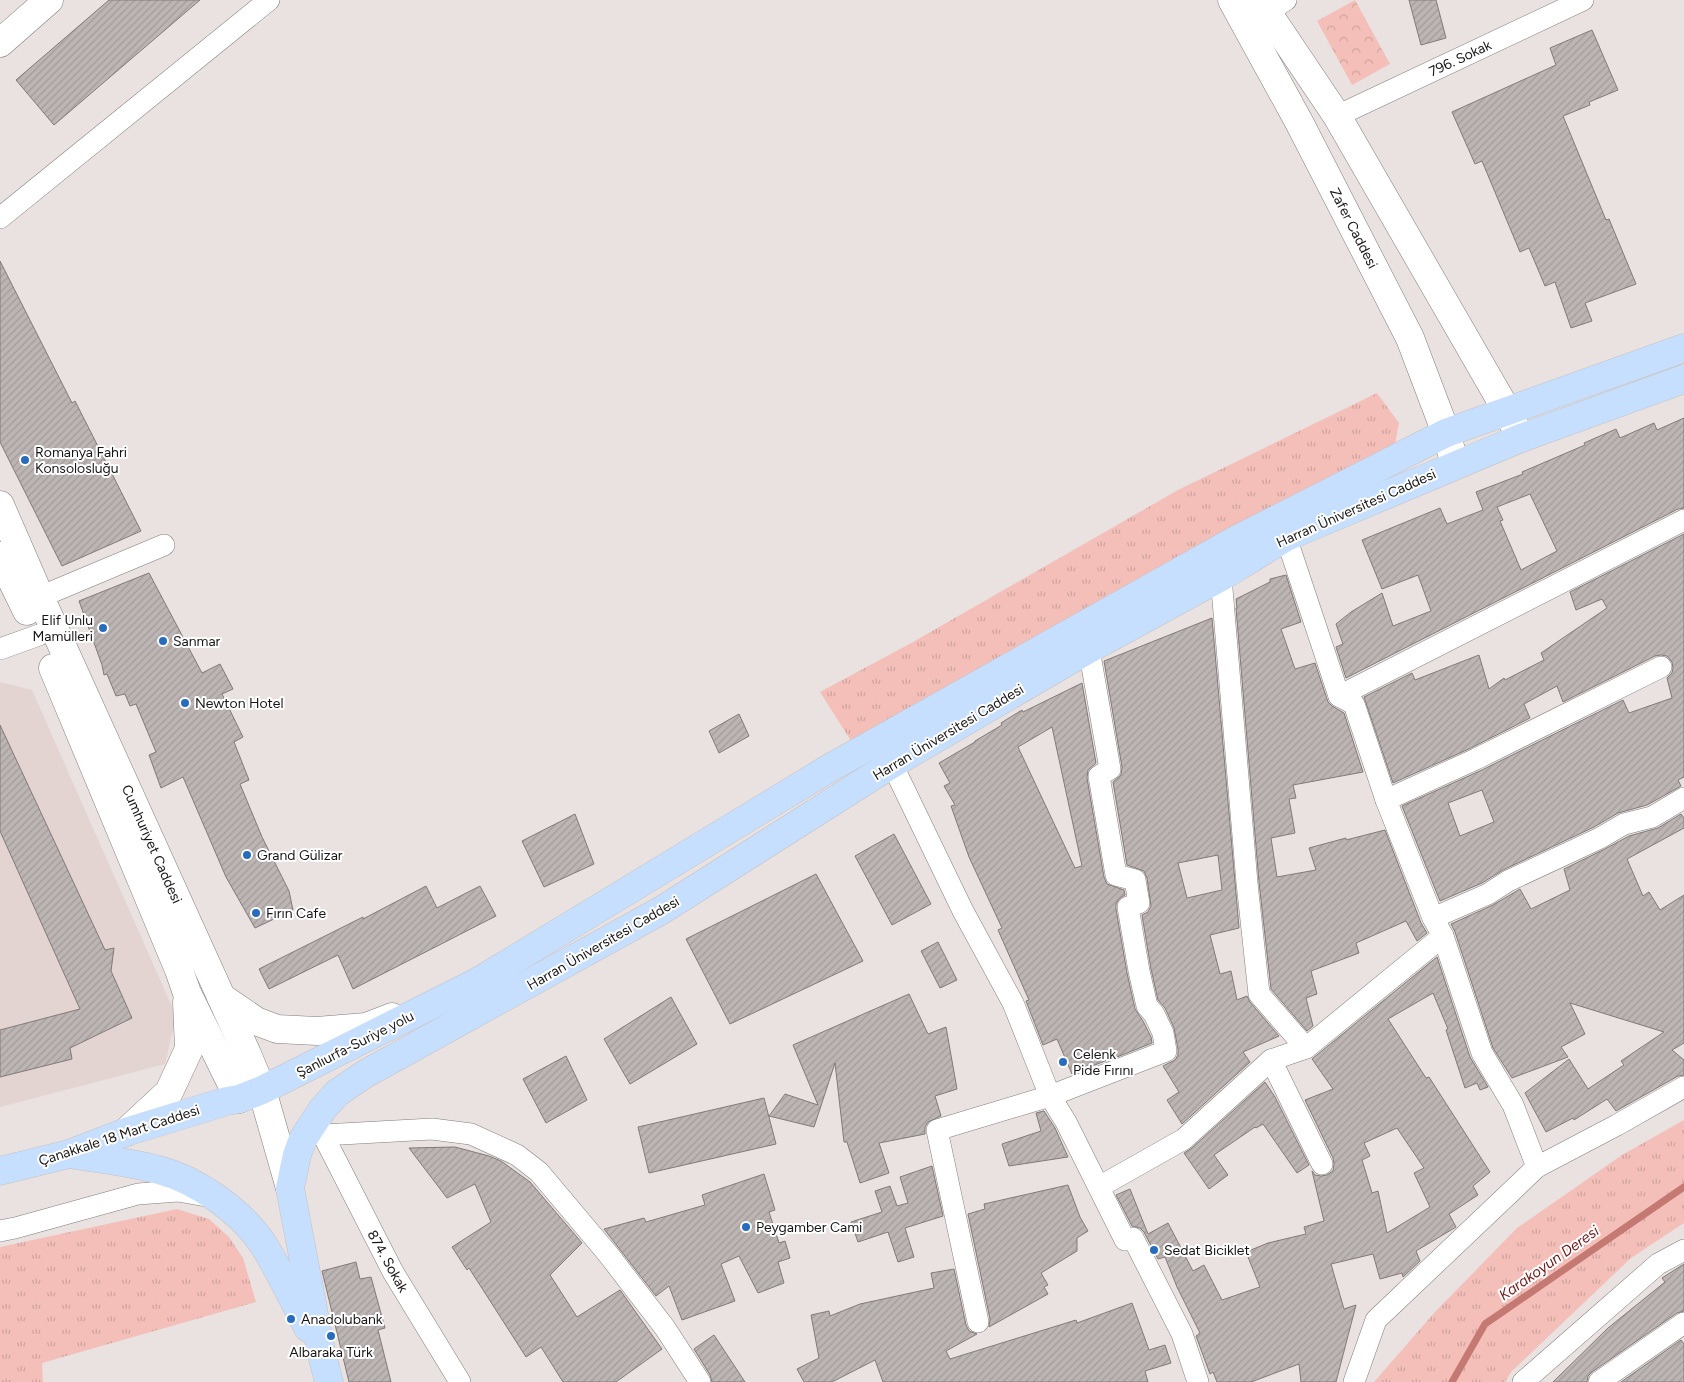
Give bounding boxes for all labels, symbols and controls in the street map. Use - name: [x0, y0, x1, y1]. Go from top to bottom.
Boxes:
- street label: 796. Sokak: [1426, 37, 1494, 80]
- street label: Zafer Caddesi: [1326, 185, 1381, 271]
- place label: Romanya Fahri Konsolosluğu: [35, 444, 127, 477]
- marker: Romanya Fahri Konsolosluğu: [19, 454, 31, 466]
- street label: Harran Üniversitesi Caddesi: [1274, 466, 1439, 551]
- place label: Elif Unlu Mamülleri: [33, 612, 93, 645]
- marker: Elif Unlu Mamülleri: [97, 622, 109, 634]
- place label: Sanmar: [173, 633, 221, 650]
- marker: Sanmar: [157, 635, 169, 647]
- street label: Harran Üniversitesi Caddesi: [870, 681, 1027, 784]
- place label: Newton Hotel: [195, 695, 284, 712]
- marker: Newton Hotel: [179, 697, 191, 709]
- street label: Cumhuriyet Caddesi: [118, 782, 185, 906]
- place label: Grand Gülizar: [257, 847, 343, 864]
- marker: Grand Gülizar: [241, 849, 253, 861]
- street label: Harran Üniversitesi Caddesi: [524, 893, 682, 994]
- place label: Fırın Cafe: [266, 905, 326, 922]
- marker: Fırın Cafe: [250, 907, 262, 919]
- street label: Şanlıurfa-Suriye yolu: [294, 1007, 417, 1081]
- place label: Celenk Pide Fırını: [1073, 1046, 1134, 1079]
- marker: Celenk Pide Fırını: [1057, 1056, 1069, 1068]
- street label: Çanakkale 18 Mart Caddesi: [36, 1101, 202, 1170]
- place label: Peygamber Cami: [756, 1219, 862, 1236]
- marker: Peygamber Cami: [740, 1221, 752, 1233]
- water label: Karakoyun Deresi: [1495, 1221, 1603, 1304]
- street label: 874. Sokak: [364, 1227, 412, 1295]
- place label: Sedat Biciklet: [1164, 1242, 1250, 1259]
- marker: Sedat Biciklet: [1148, 1244, 1160, 1256]
- place label: Anadolubank: [301, 1311, 383, 1328]
- marker: Anadolubank: [285, 1313, 297, 1325]
- marker: Albaraka Türk: [325, 1330, 337, 1342]
- place label: Albaraka Türk: [289, 1344, 373, 1361]

